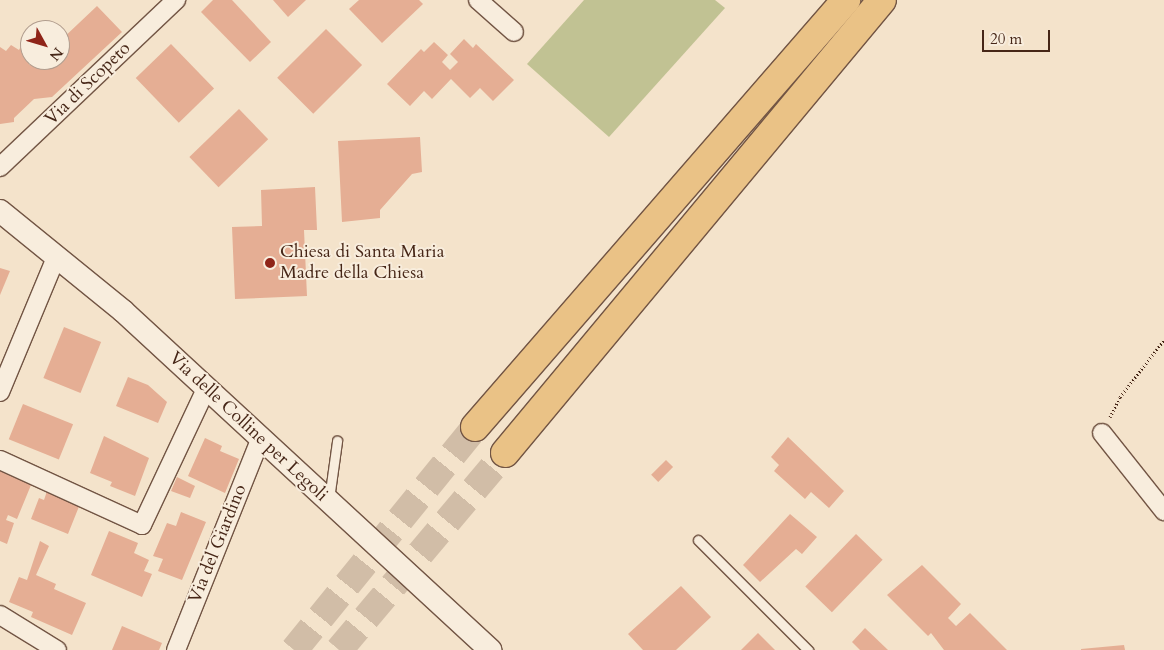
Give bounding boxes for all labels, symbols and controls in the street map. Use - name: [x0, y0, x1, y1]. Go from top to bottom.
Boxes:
- north arrow: [20, 20, 70, 70]
- scale bar: [984, 20, 1052, 52]
- text: 20 m: [990, 29, 1022, 49]
- street label: Via di Scopeto: [41, 38, 135, 130]
- text: N: [45, 43, 67, 65]
- place label: Chiesa di Santa Maria Madre della Chiesa: [280, 242, 444, 284]
- marker: Chiesa di Santa Maria Madre della Chiesa: [264, 257, 276, 269]
- street label: Via delle Colline per Legoli: [164, 348, 332, 506]
- street label: Via del Giardino: [184, 481, 252, 607]

